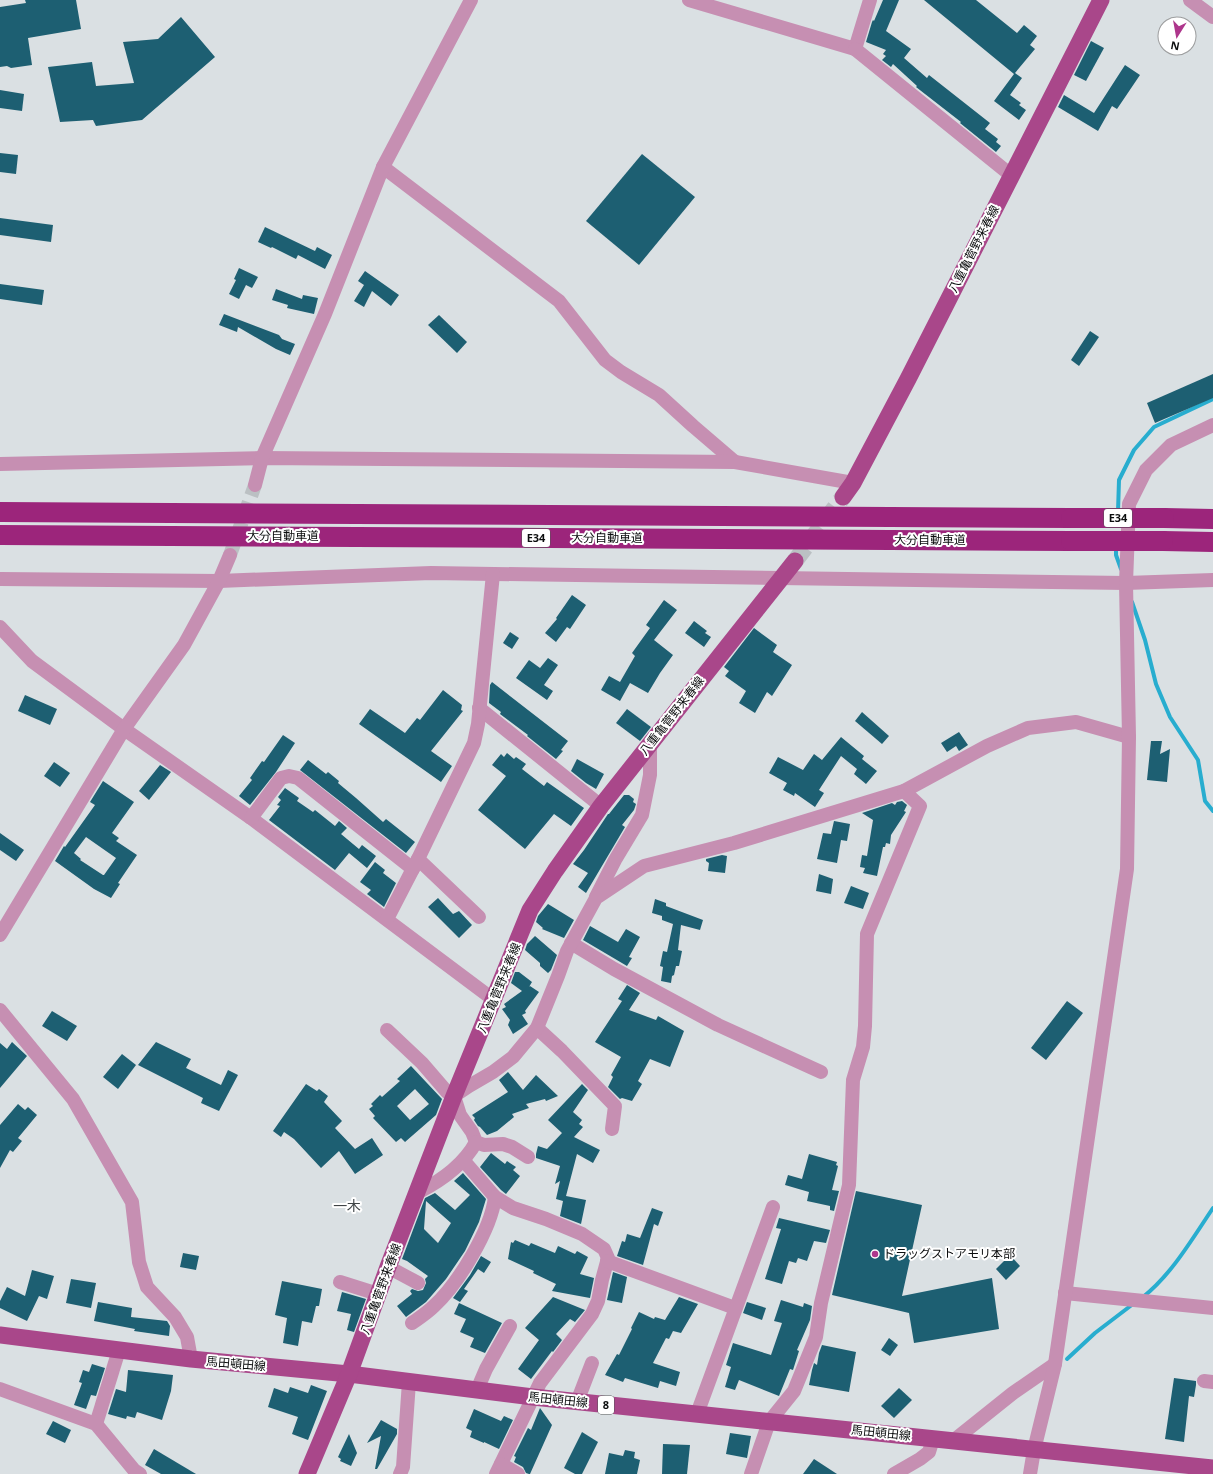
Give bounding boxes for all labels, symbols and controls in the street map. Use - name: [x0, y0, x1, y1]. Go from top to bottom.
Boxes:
- north arrow: [1157, 16, 1197, 56]
- text: N: [1169, 38, 1181, 55]
- street label: 八重亀菅野来春線: [944, 202, 1003, 295]
- road number: E34: [1104, 509, 1132, 527]
- street label: 大分自動車道: [247, 527, 319, 544]
- road number: E34: [522, 529, 550, 547]
- street label: 大分自動車道: [571, 529, 643, 546]
- street label: 大分自動車道: [894, 531, 966, 548]
- street label: 八重亀菅野来春線: [635, 673, 708, 759]
- street label: 八重亀菅野来春線: [473, 940, 524, 1036]
- district label: 一木: [333, 1196, 361, 1215]
- street label: 八重亀菅野来春線: [356, 1241, 405, 1337]
- place label: ドラッグストアモリ本部: [883, 1245, 1015, 1262]
- marker: ドラッグストアモリ本部: [870, 1249, 880, 1259]
- street label: 馬田頓田線: [205, 1352, 267, 1375]
- street label: 馬田頓田線: [527, 1388, 589, 1411]
- road number: 8: [598, 1396, 614, 1414]
- street label: 馬田頓田線: [850, 1421, 912, 1444]

